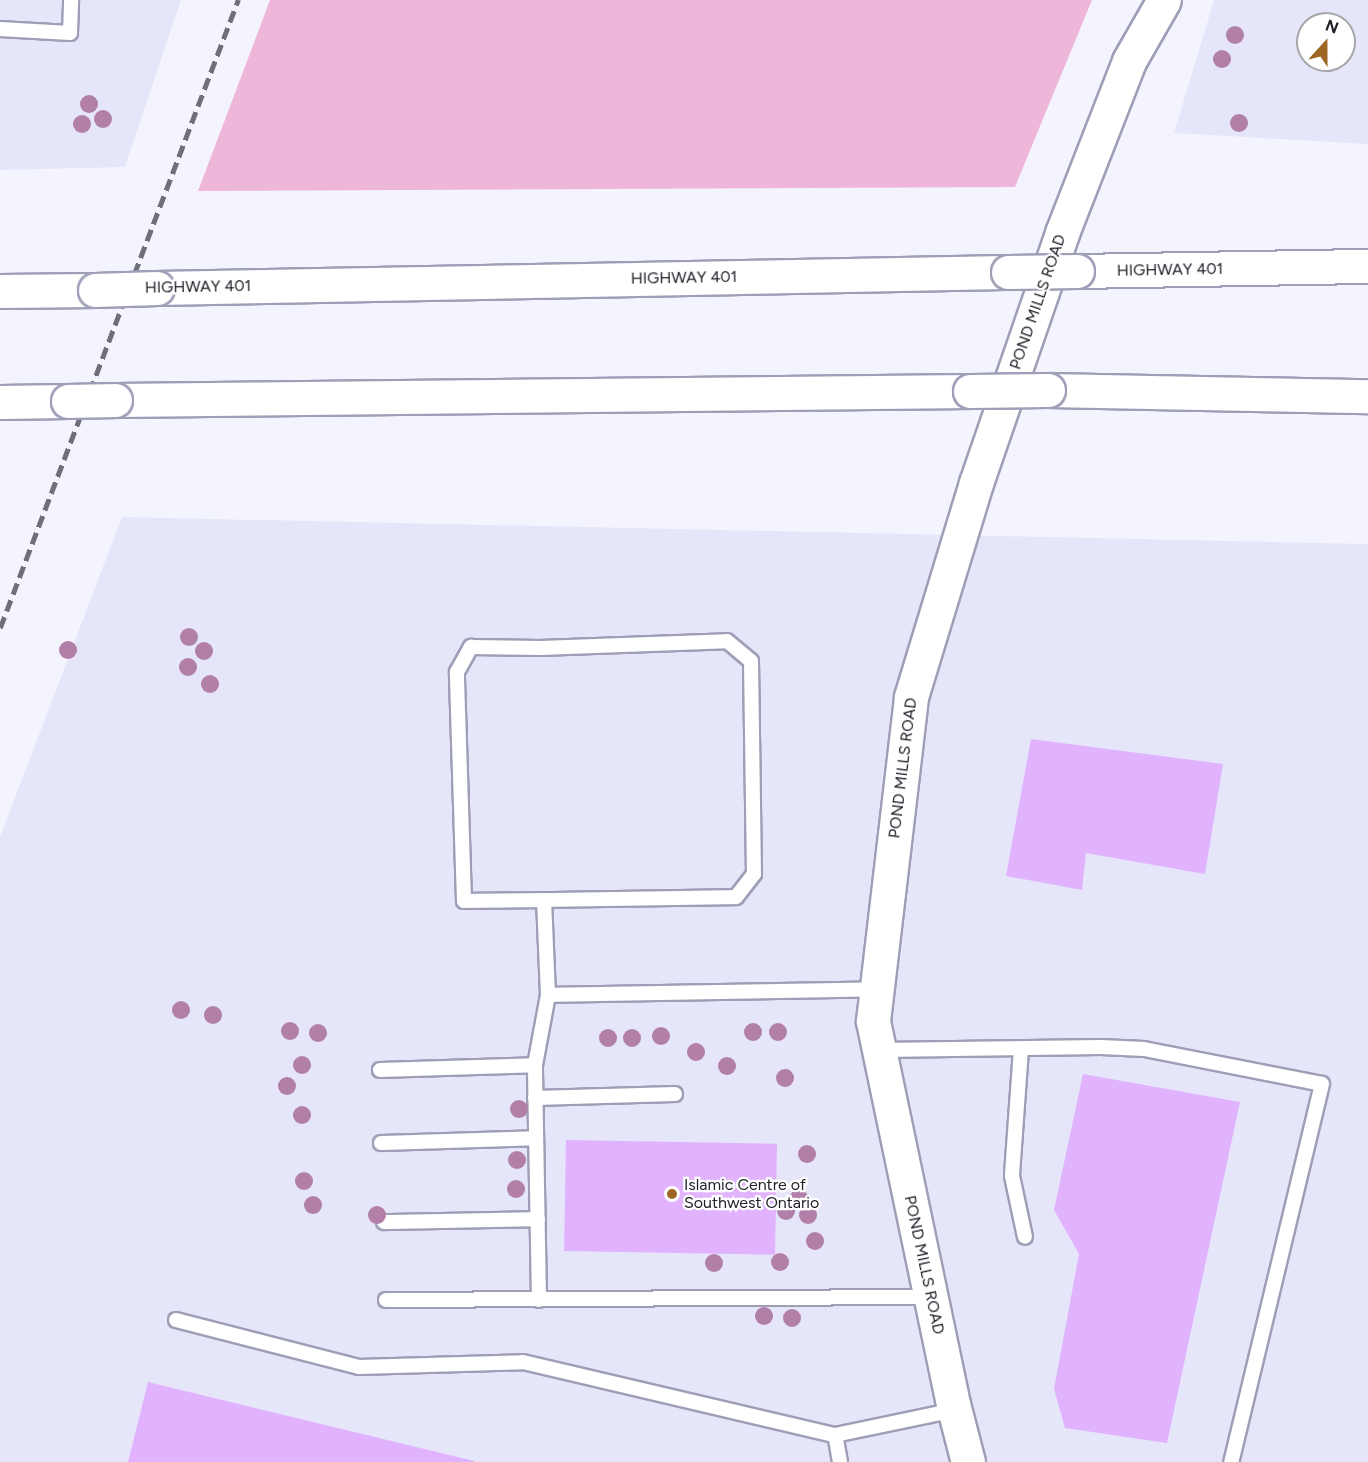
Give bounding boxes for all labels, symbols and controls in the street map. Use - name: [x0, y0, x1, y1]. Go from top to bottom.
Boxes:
- north arrow: [1296, 12, 1356, 72]
- text: N: [1323, 16, 1341, 38]
- street label: POND MILLS ROAD: [1006, 232, 1070, 372]
- street label: HIGHWAY 401: [1117, 259, 1223, 281]
- street label: HIGHWAY 401: [631, 267, 737, 289]
- street label: HIGHWAY 401: [145, 276, 251, 298]
- street label: POND MILLS ROAD: [885, 697, 921, 839]
- place label: Islamic Centre of Southwest Ontario: [684, 1175, 819, 1213]
- marker: Islamic Centre of Southwest Ontario: [665, 1187, 679, 1201]
- street label: POND MILLS ROAD: [900, 1194, 948, 1336]

